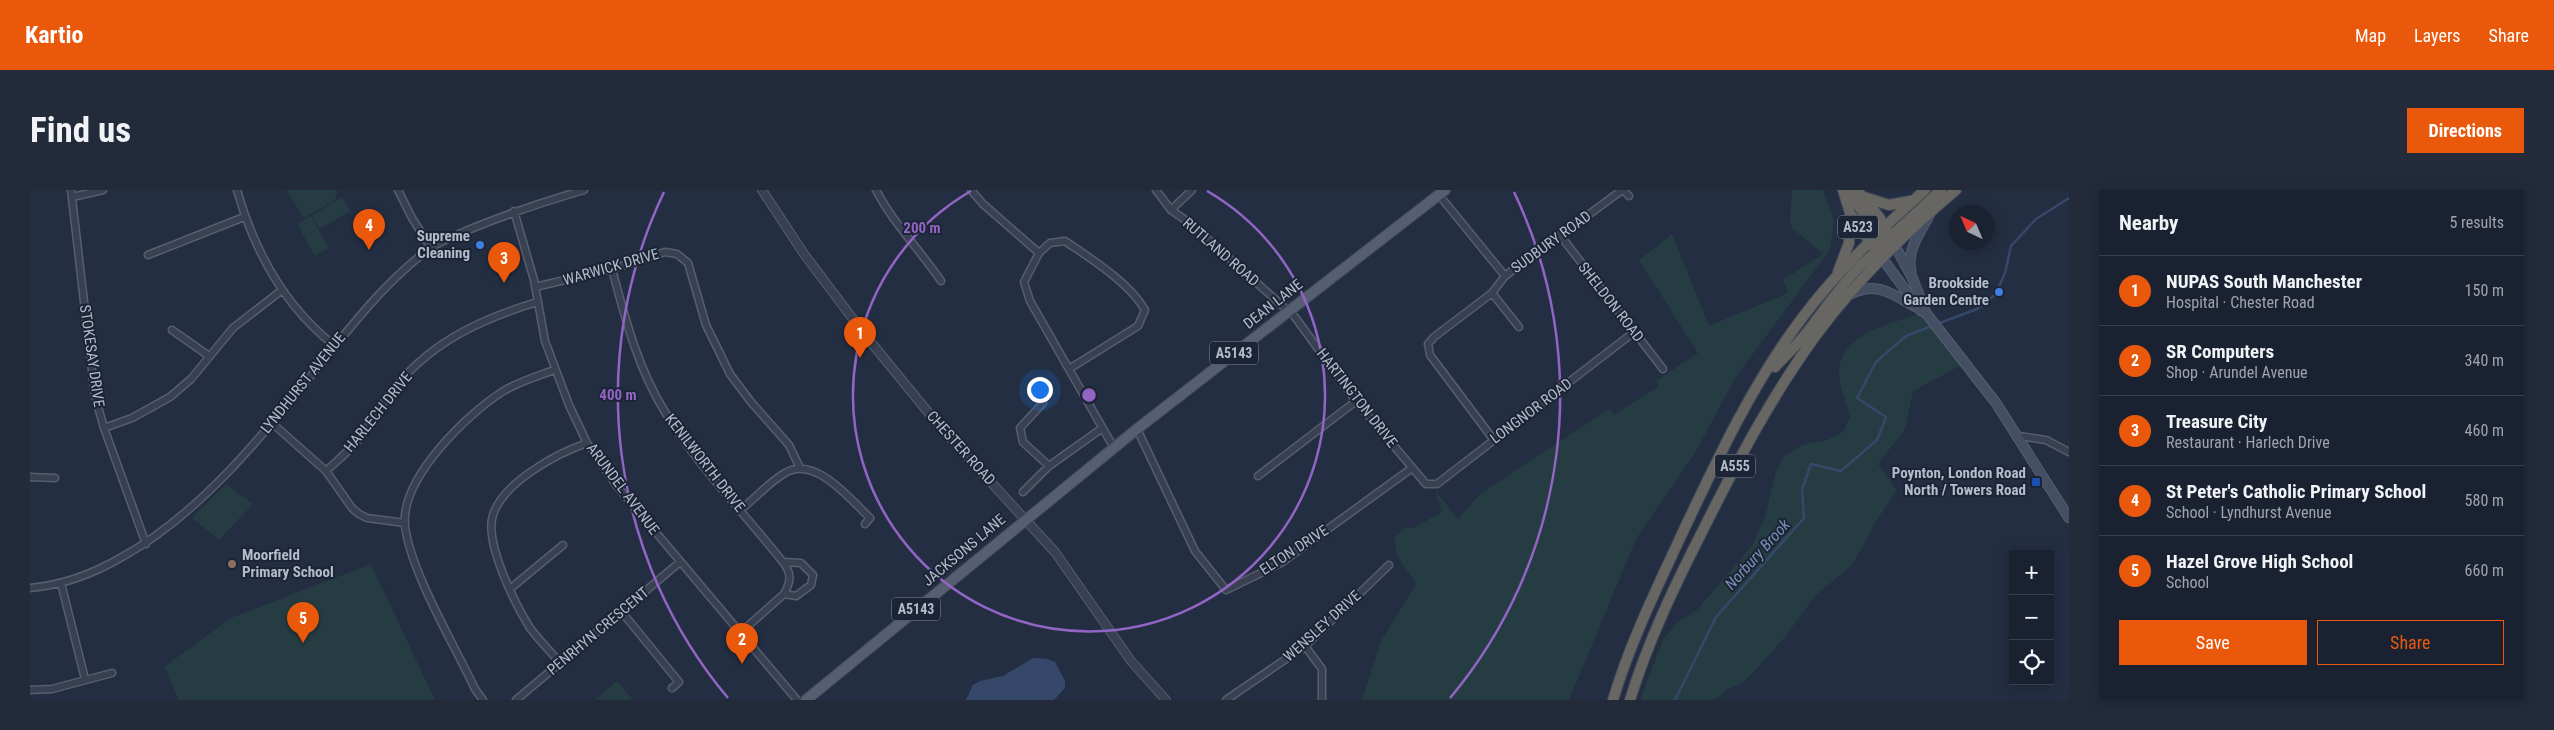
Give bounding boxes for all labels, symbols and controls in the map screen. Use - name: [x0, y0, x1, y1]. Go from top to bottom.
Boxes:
- text: Kartio: [25, 21, 83, 49]
- text: Map: [2355, 25, 2386, 46]
- text: Layers: [2414, 25, 2461, 46]
- text: Share: [2489, 25, 2529, 46]
- button: Directions: [2407, 108, 2524, 153]
- text: Find us: [30, 110, 131, 151]
- north arrow: [1949, 205, 1994, 250]
- street label: SUDBURY ROAD: [1508, 207, 1594, 277]
- pin: 4: [353, 209, 385, 250]
- text: Nearby: [2119, 211, 2178, 235]
- text: 5 results: [2449, 213, 2504, 232]
- street label: RUTLAND ROAD: [1179, 214, 1263, 290]
- road number: A523: [1838, 216, 1878, 238]
- text: 200 m: [903, 219, 941, 237]
- place label: Supreme Cleaning: [417, 227, 470, 262]
- marker: Supreme Cleaning: [474, 239, 486, 251]
- pin: 3: [488, 242, 520, 283]
- street label: WARWICK DRIVE: [561, 245, 661, 289]
- street label: SHELDON ROAD: [1574, 259, 1648, 345]
- text: NUPAS South Manchester: [2166, 270, 2362, 293]
- place label: Brookside Garden Centre: [1903, 274, 1989, 309]
- street label: DEAN LANE: [1240, 275, 1306, 333]
- text: 1: [2131, 281, 2139, 300]
- text: 150 m: [2465, 281, 2504, 300]
- marker: Brookside Garden Centre: [1993, 286, 2005, 298]
- text: Hospital · Chester Road: [2166, 293, 2315, 312]
- street label: STOKESAY DRIVE: [76, 304, 108, 408]
- pin: 1: [844, 317, 876, 358]
- street label: LYNDHURST AVENUE: [257, 329, 349, 437]
- text: SR Computers: [2166, 340, 2274, 363]
- road number: A5143: [1210, 342, 1258, 364]
- street label: HARTINGTON DRIVE: [1313, 345, 1401, 451]
- text: 2: [2131, 351, 2139, 370]
- text: 340 m: [2465, 351, 2504, 370]
- text: Shop · Arundel Avenue: [2166, 363, 2308, 382]
- street label: HARLECH DRIVE: [340, 368, 416, 456]
- street label: LONGNOR ROAD: [1487, 374, 1575, 448]
- your location: [1027, 377, 1053, 403]
- text: 400 m: [599, 386, 637, 404]
- centre of rings: [1080, 386, 1098, 404]
- street label: CHESTER ROAD: [923, 407, 999, 489]
- street label: KENILWORTH DRIVE: [661, 410, 749, 516]
- text: Treasure City: [2166, 410, 2267, 433]
- text: 3: [2131, 421, 2139, 440]
- text: 460 m: [2465, 421, 2504, 440]
- text: Restaurant · Harlech Drive: [2166, 433, 2330, 452]
- street label: ARUNDEL AVENUE: [583, 440, 663, 538]
- road number: A555: [1715, 454, 1755, 478]
- place label: Poynton, London Road North / Towers Road: [1892, 464, 2026, 499]
- marker: Poynton, London Road North / Towers Road: [2030, 476, 2042, 488]
- text: St Peter's Catholic Primary School: [2166, 480, 2426, 503]
- text: 4: [2131, 491, 2139, 510]
- text: 580 m: [2465, 491, 2504, 510]
- text: School · Lyndhurst Avenue: [2166, 503, 2331, 522]
- street label: JACKSONS LANE: [919, 510, 1009, 590]
- water label: Norbury Brook: [1721, 515, 1795, 593]
- street label: ELTON DRIVE: [1256, 521, 1332, 579]
- place label: Moorfield Primary School: [242, 546, 334, 581]
- map controls: [2009, 550, 2054, 685]
- button: +: [2009, 550, 2054, 595]
- text: Hazel Grove High School: [2166, 550, 2353, 573]
- marker: Moorfield Primary School: [226, 558, 238, 570]
- text: 5: [2131, 561, 2139, 580]
- text: 660 m: [2465, 561, 2504, 580]
- text: School: [2166, 573, 2209, 592]
- street label: PENRHYN CRESCENT: [543, 583, 653, 679]
- street label: WENSLEY DRIVE: [1280, 587, 1364, 665]
- button: −: [2009, 595, 2054, 640]
- road number: A5143: [892, 598, 940, 620]
- pin: 5: [287, 602, 319, 643]
- button: Save: [2119, 620, 2307, 665]
- button: Share: [2317, 620, 2504, 665]
- pin: 2: [726, 623, 758, 664]
- button: locate: [2009, 640, 2054, 685]

